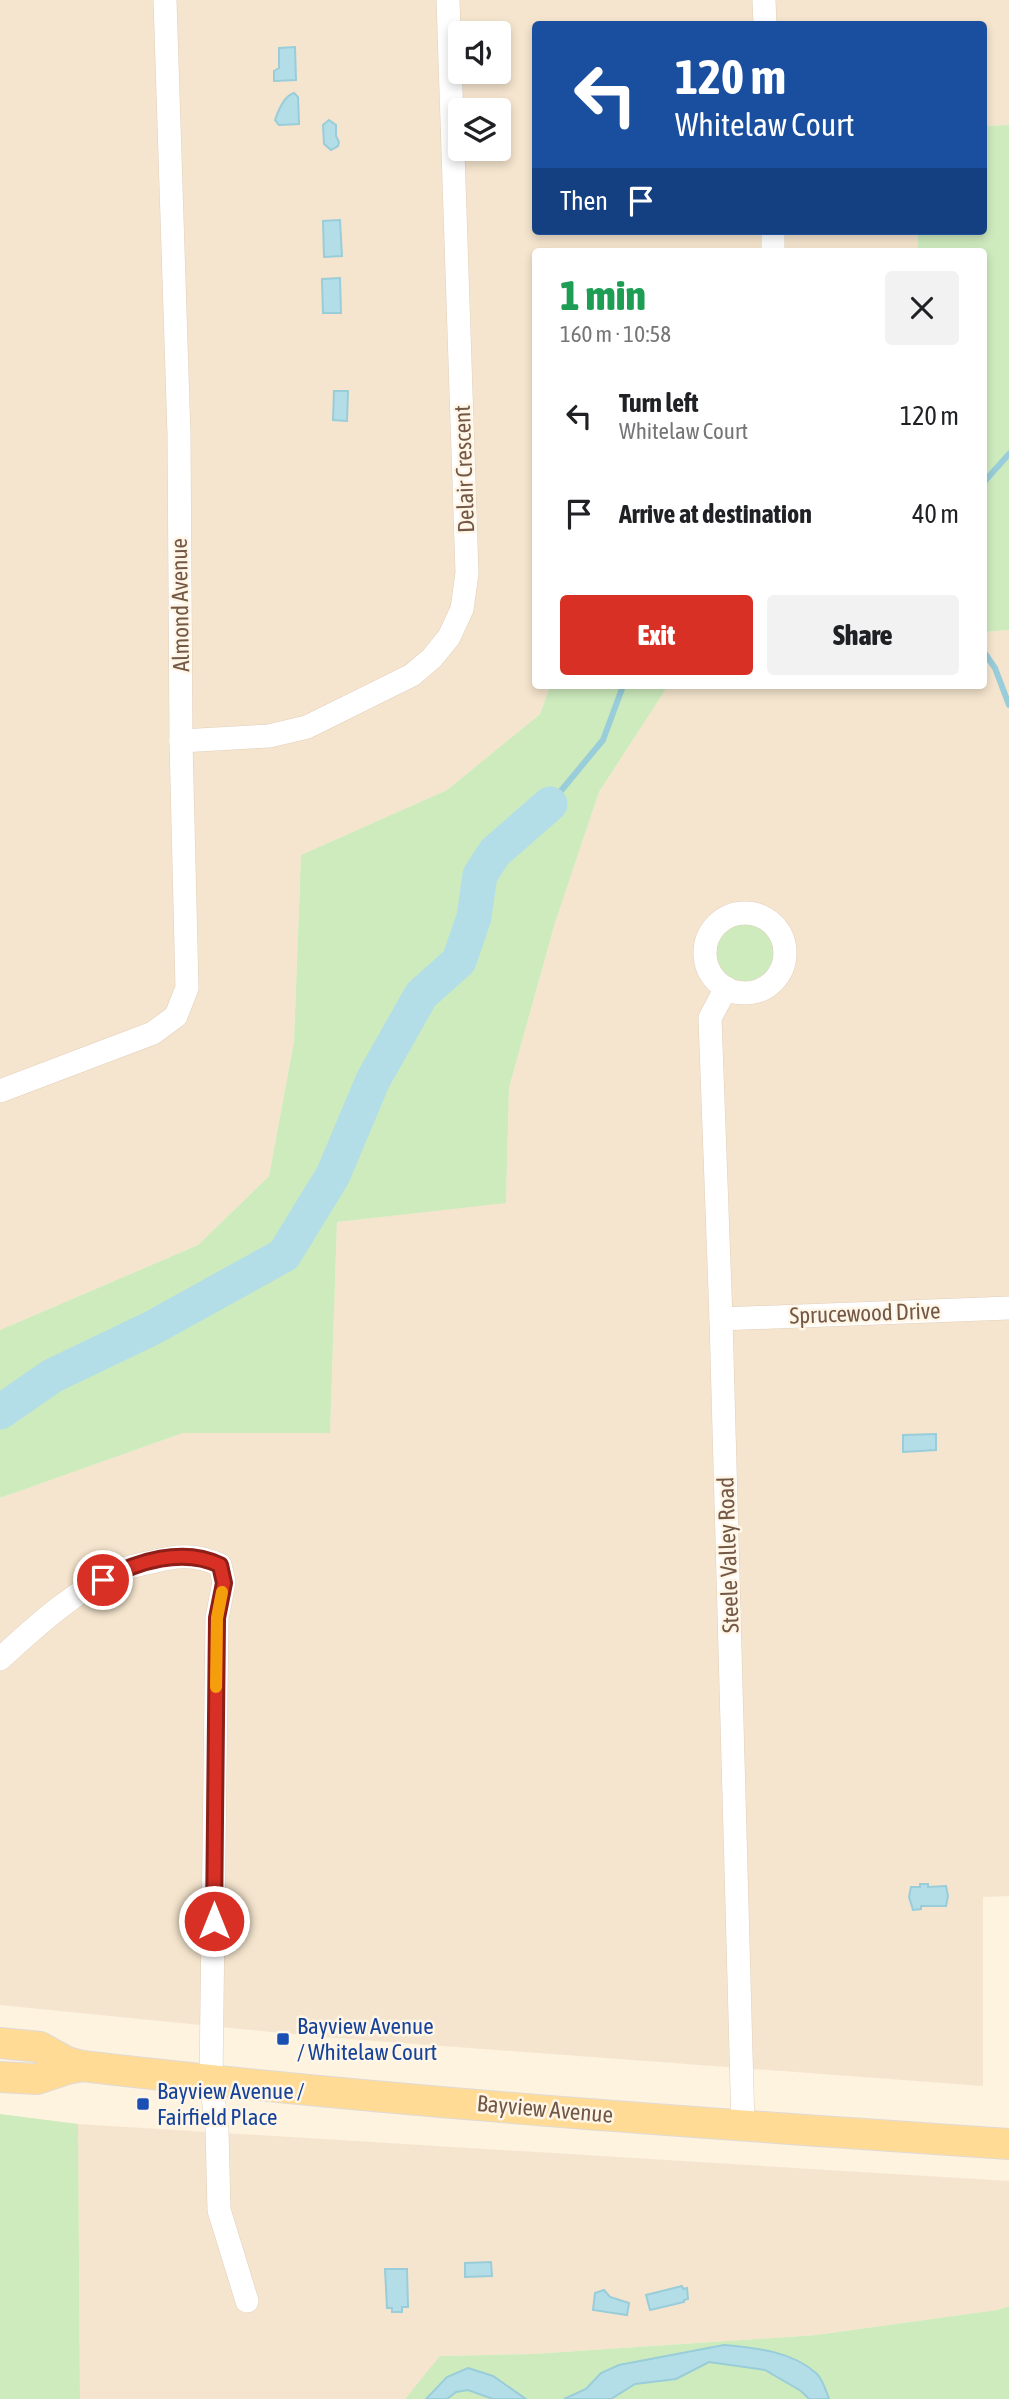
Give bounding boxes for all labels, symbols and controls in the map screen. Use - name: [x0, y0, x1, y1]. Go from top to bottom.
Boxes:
- map controls: [448, 21, 511, 161]
- button: sound: [448, 21, 511, 84]
- text: 120 m: [675, 48, 786, 104]
- icon: left: [560, 49, 651, 140]
- button: layers: [448, 98, 511, 161]
- text: Whitelaw Court: [675, 106, 855, 143]
- icon: arrive: [622, 182, 660, 220]
- text: Then: [560, 186, 608, 216]
- text: 1 min: [560, 271, 646, 319]
- button: close: [885, 271, 959, 345]
- text: 160 m · 10:58: [560, 321, 671, 347]
- text: Turn left: [619, 388, 699, 418]
- icon: left: [560, 397, 598, 435]
- text: 120 m: [900, 401, 959, 431]
- street label: Delair Crescent: [449, 405, 479, 533]
- text: Whitelaw Court: [619, 418, 748, 444]
- icon: arrive: [560, 495, 598, 533]
- text: Arrive at destination: [619, 499, 812, 529]
- text: 40 m: [912, 499, 959, 529]
- street label: Almond Avenue: [166, 538, 194, 672]
- button: Exit: [560, 595, 753, 675]
- button: Share: [767, 595, 959, 675]
- street label: Sprucewood Drive: [789, 1297, 941, 1329]
- street label: Steele Valley Road: [712, 1476, 744, 1634]
- pin: [73, 1550, 133, 1610]
- icon: arrive: [84, 1561, 122, 1599]
- position arrow: [177, 1884, 251, 1958]
- place label: Bayview Avenue / Whitelaw Court: [297, 2013, 437, 2065]
- marker: Bayview Avenue / Whitelaw Court: [275, 2031, 291, 2047]
- place label: Bayview Avenue / Fairfield Place: [157, 2078, 305, 2130]
- street label: Bayview Avenue: [476, 2090, 614, 2128]
- marker: Bayview Avenue / Fairfield Place: [135, 2096, 151, 2112]

